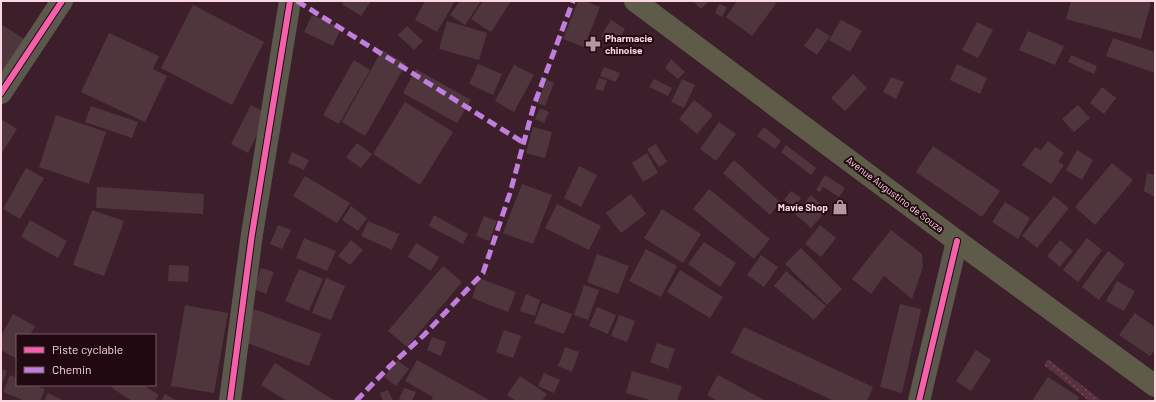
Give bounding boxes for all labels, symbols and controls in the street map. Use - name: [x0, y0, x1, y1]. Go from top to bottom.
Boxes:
- place label: Pharmacie chinoise: [605, 32, 653, 56]
- pharmacy icon: Pharmacie chinoise: [584, 35, 602, 53]
- street label: Avenue Augustino de Souza: [844, 153, 946, 235]
- shop icon: Mavie Shop: [831, 198, 849, 216]
- place label: Mavie Shop: [778, 201, 828, 213]
- legend: [16, 334, 156, 386]
- text: Piste cyclable: [52, 342, 123, 356]
- text: Chemin: [52, 362, 92, 376]

